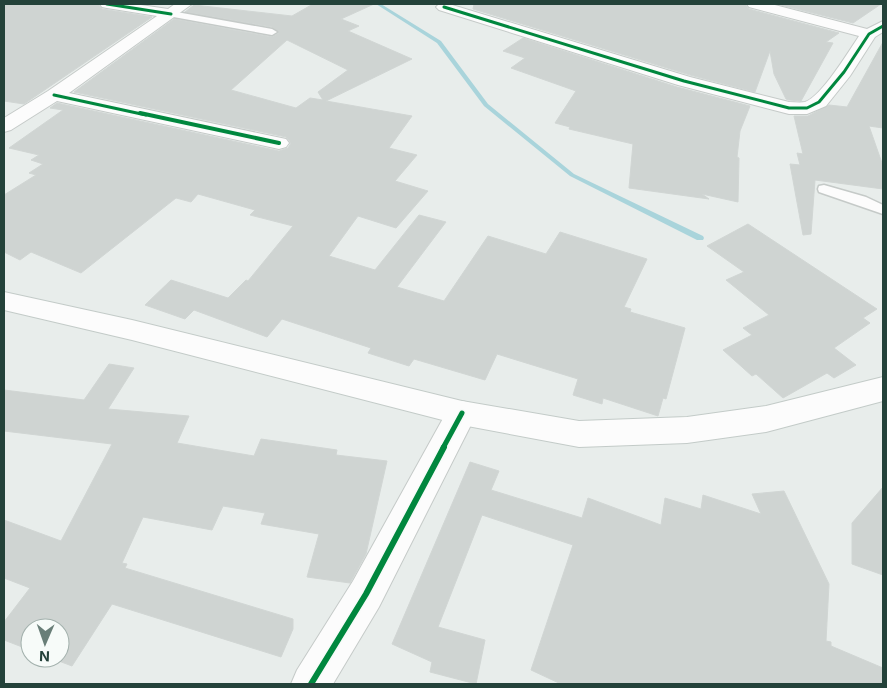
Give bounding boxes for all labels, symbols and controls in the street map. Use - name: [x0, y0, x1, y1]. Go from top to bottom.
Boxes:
- north arrow: [20, 618, 70, 668]
- text: N: [39, 648, 50, 665]

